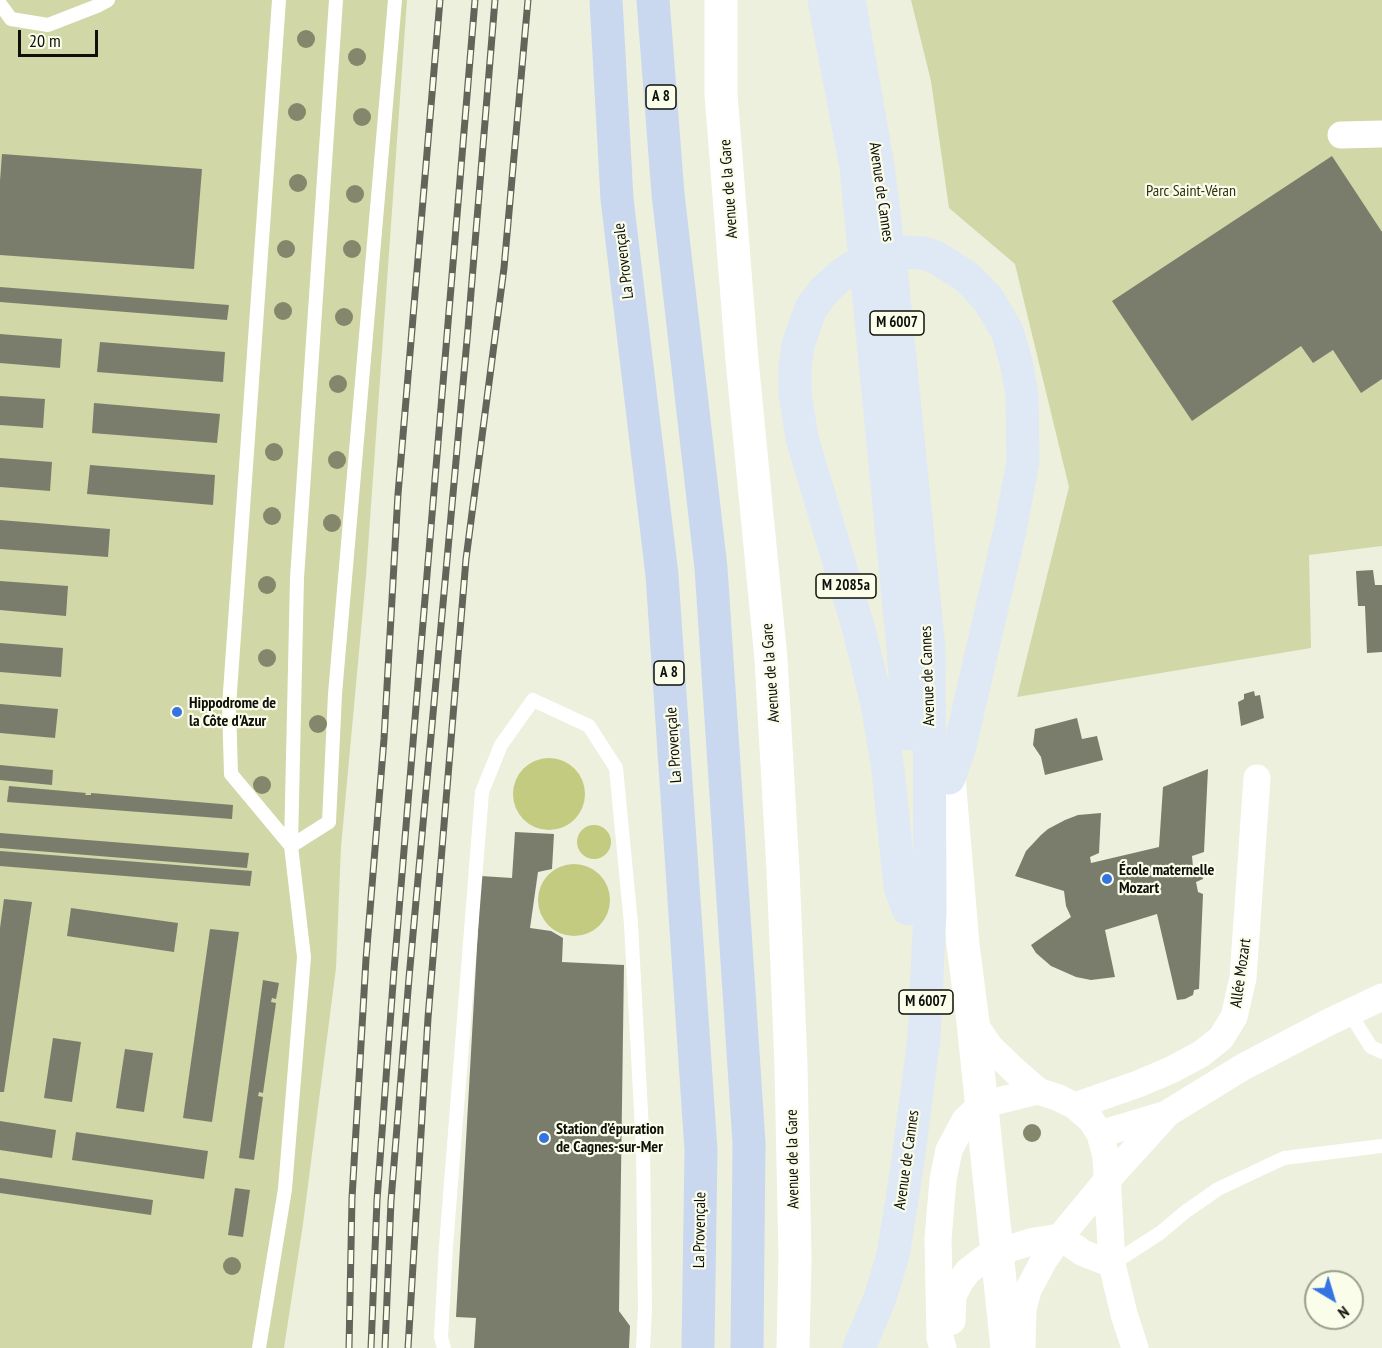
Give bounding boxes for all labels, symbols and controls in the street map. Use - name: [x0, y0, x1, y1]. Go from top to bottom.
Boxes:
- scale bar: [21, 18, 100, 56]
- text: 20 m: [29, 29, 61, 52]
- road number: A 8: [646, 85, 676, 109]
- street label: Avenue de la Gare: [716, 139, 742, 239]
- street label: Avenue de Cannes: [865, 141, 897, 243]
- park label: Parc Saint-Véran: [1146, 181, 1236, 201]
- street label: La Provençale: [610, 222, 638, 300]
- road number: M 6007: [870, 311, 924, 335]
- road number: M 2085a: [816, 574, 876, 598]
- street label: Avenue de la Gare: [758, 623, 784, 723]
- street label: Avenue de Cannes: [917, 626, 939, 726]
- road number: A 8: [654, 661, 684, 685]
- place label: Hippodrome de la Côte d'Azur: [189, 693, 276, 731]
- marker: Hippodrome de la Côte d'Azur: [170, 705, 184, 719]
- street label: La Provençale: [662, 706, 686, 784]
- place label: École maternelle Mozart: [1119, 860, 1214, 898]
- marker: École maternelle Mozart: [1100, 872, 1114, 886]
- street label: Allée Mozart: [1227, 937, 1255, 1009]
- road number: M 6007: [899, 990, 953, 1014]
- street label: Avenue de la Gare: [783, 1109, 803, 1209]
- street label: Avenue de Cannes: [891, 1109, 923, 1211]
- place label: Station d’épuration de Cagnes-sur-Mer: [556, 1119, 664, 1157]
- marker: Station d’épuration de Cagnes-sur-Mer: [537, 1131, 551, 1145]
- street label: La Provençale: [690, 1192, 710, 1268]
- north arrow: [1304, 1270, 1364, 1330]
- text: N: [1334, 1302, 1353, 1323]

